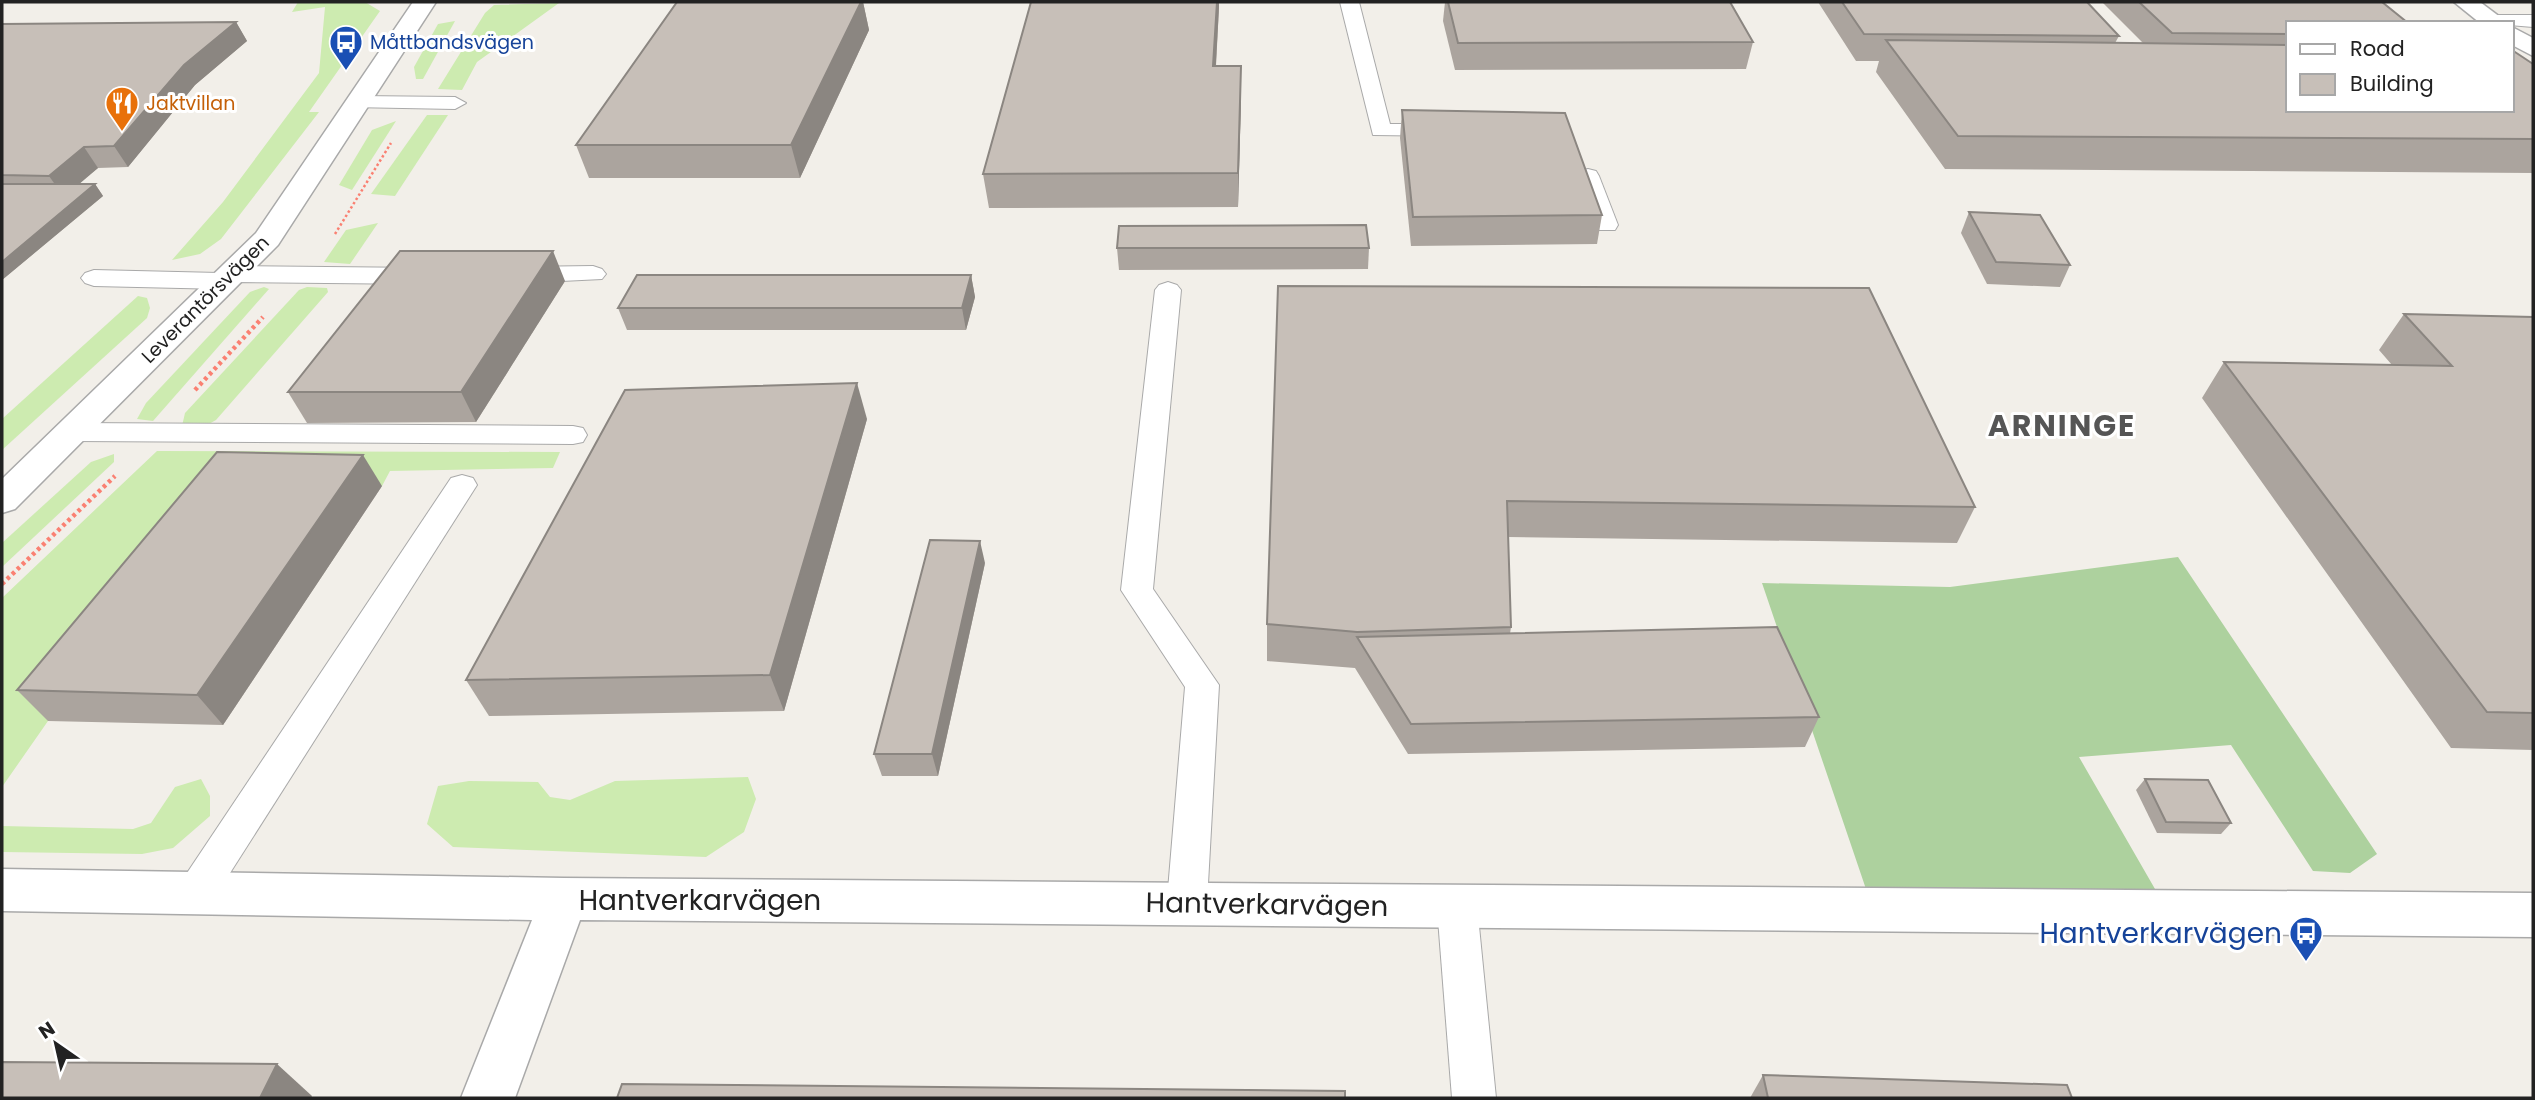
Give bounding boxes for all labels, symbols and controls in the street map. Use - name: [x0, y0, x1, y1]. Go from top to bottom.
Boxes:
- legend: [2286, 21, 2514, 112]
- bus stop icon: Måttbandsvägen: [327, 23, 365, 72]
- place label: Måttbandsvägen: [370, 29, 534, 56]
- text: Road: [2350, 34, 2405, 63]
- text: Building: [2350, 69, 2434, 98]
- restaurant icon: Jaktvillan: [103, 84, 141, 133]
- place label: Jaktvillan: [146, 90, 235, 117]
- street label: Leverantörsvägen: [135, 229, 275, 369]
- district label: ARNINGE: [1988, 404, 2136, 447]
- street label: Hantverkarvägen: [579, 881, 821, 920]
- street label: Hantverkarvägen: [1145, 883, 1389, 926]
- place label: Hantverkarvägen: [2039, 914, 2282, 953]
- bus stop icon: Hantverkarvägen: [2287, 914, 2325, 963]
- north arrow: [21, 1009, 91, 1079]
- text: N: [33, 1015, 60, 1046]

